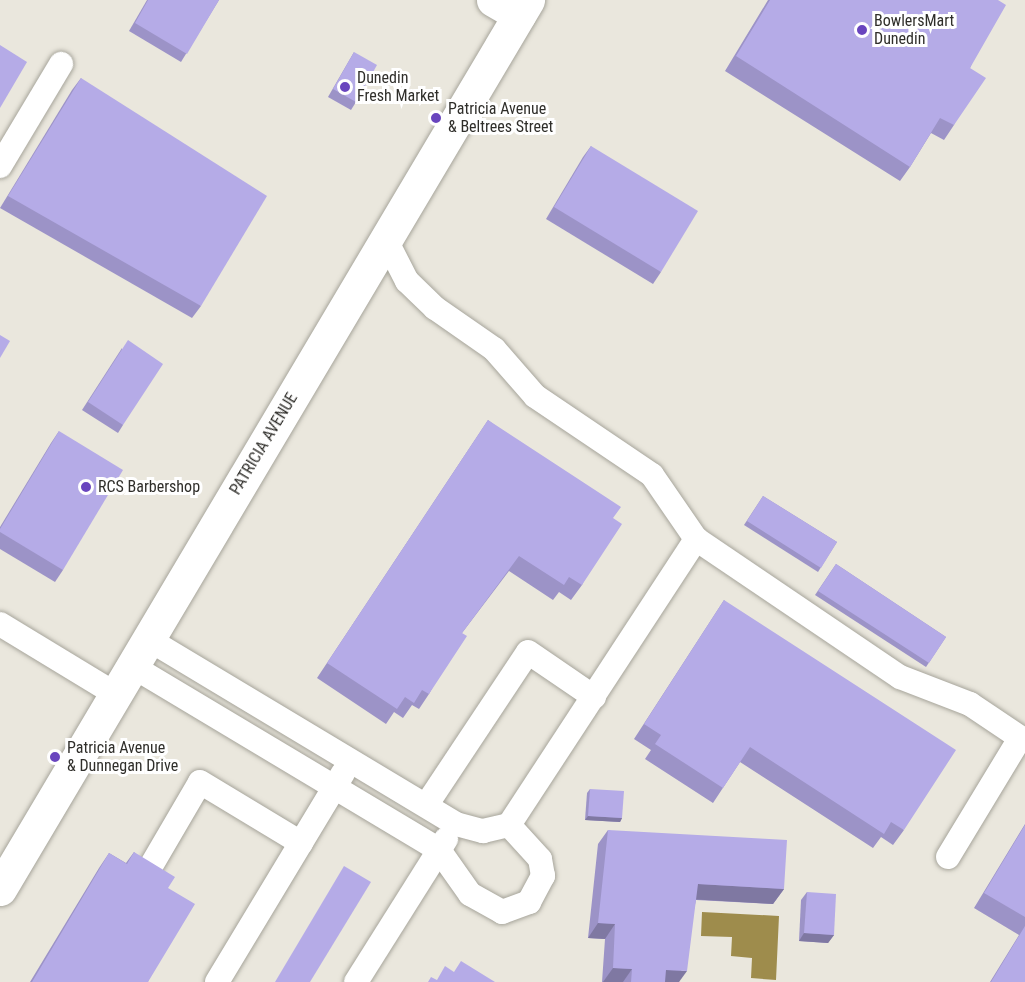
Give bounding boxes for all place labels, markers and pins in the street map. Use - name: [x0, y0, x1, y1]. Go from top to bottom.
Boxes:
- place label: BowlersMart Dunedin: [874, 11, 954, 49]
- marker: BowlersMart Dunedin: [855, 23, 869, 37]
- place label: Dunedin Fresh Market: [357, 68, 439, 106]
- marker: Dunedin Fresh Market: [338, 80, 352, 94]
- place label: Patricia Avenue & Beltrees Street: [448, 99, 553, 137]
- marker: Patricia Avenue & Beltrees Street: [429, 111, 443, 125]
- place label: RCS Barbershop: [98, 477, 200, 497]
- marker: RCS Barbershop: [79, 480, 93, 494]
- place label: Patricia Avenue & Dunnegan Drive: [67, 738, 178, 776]
- marker: Patricia Avenue & Dunnegan Drive: [48, 750, 62, 764]

